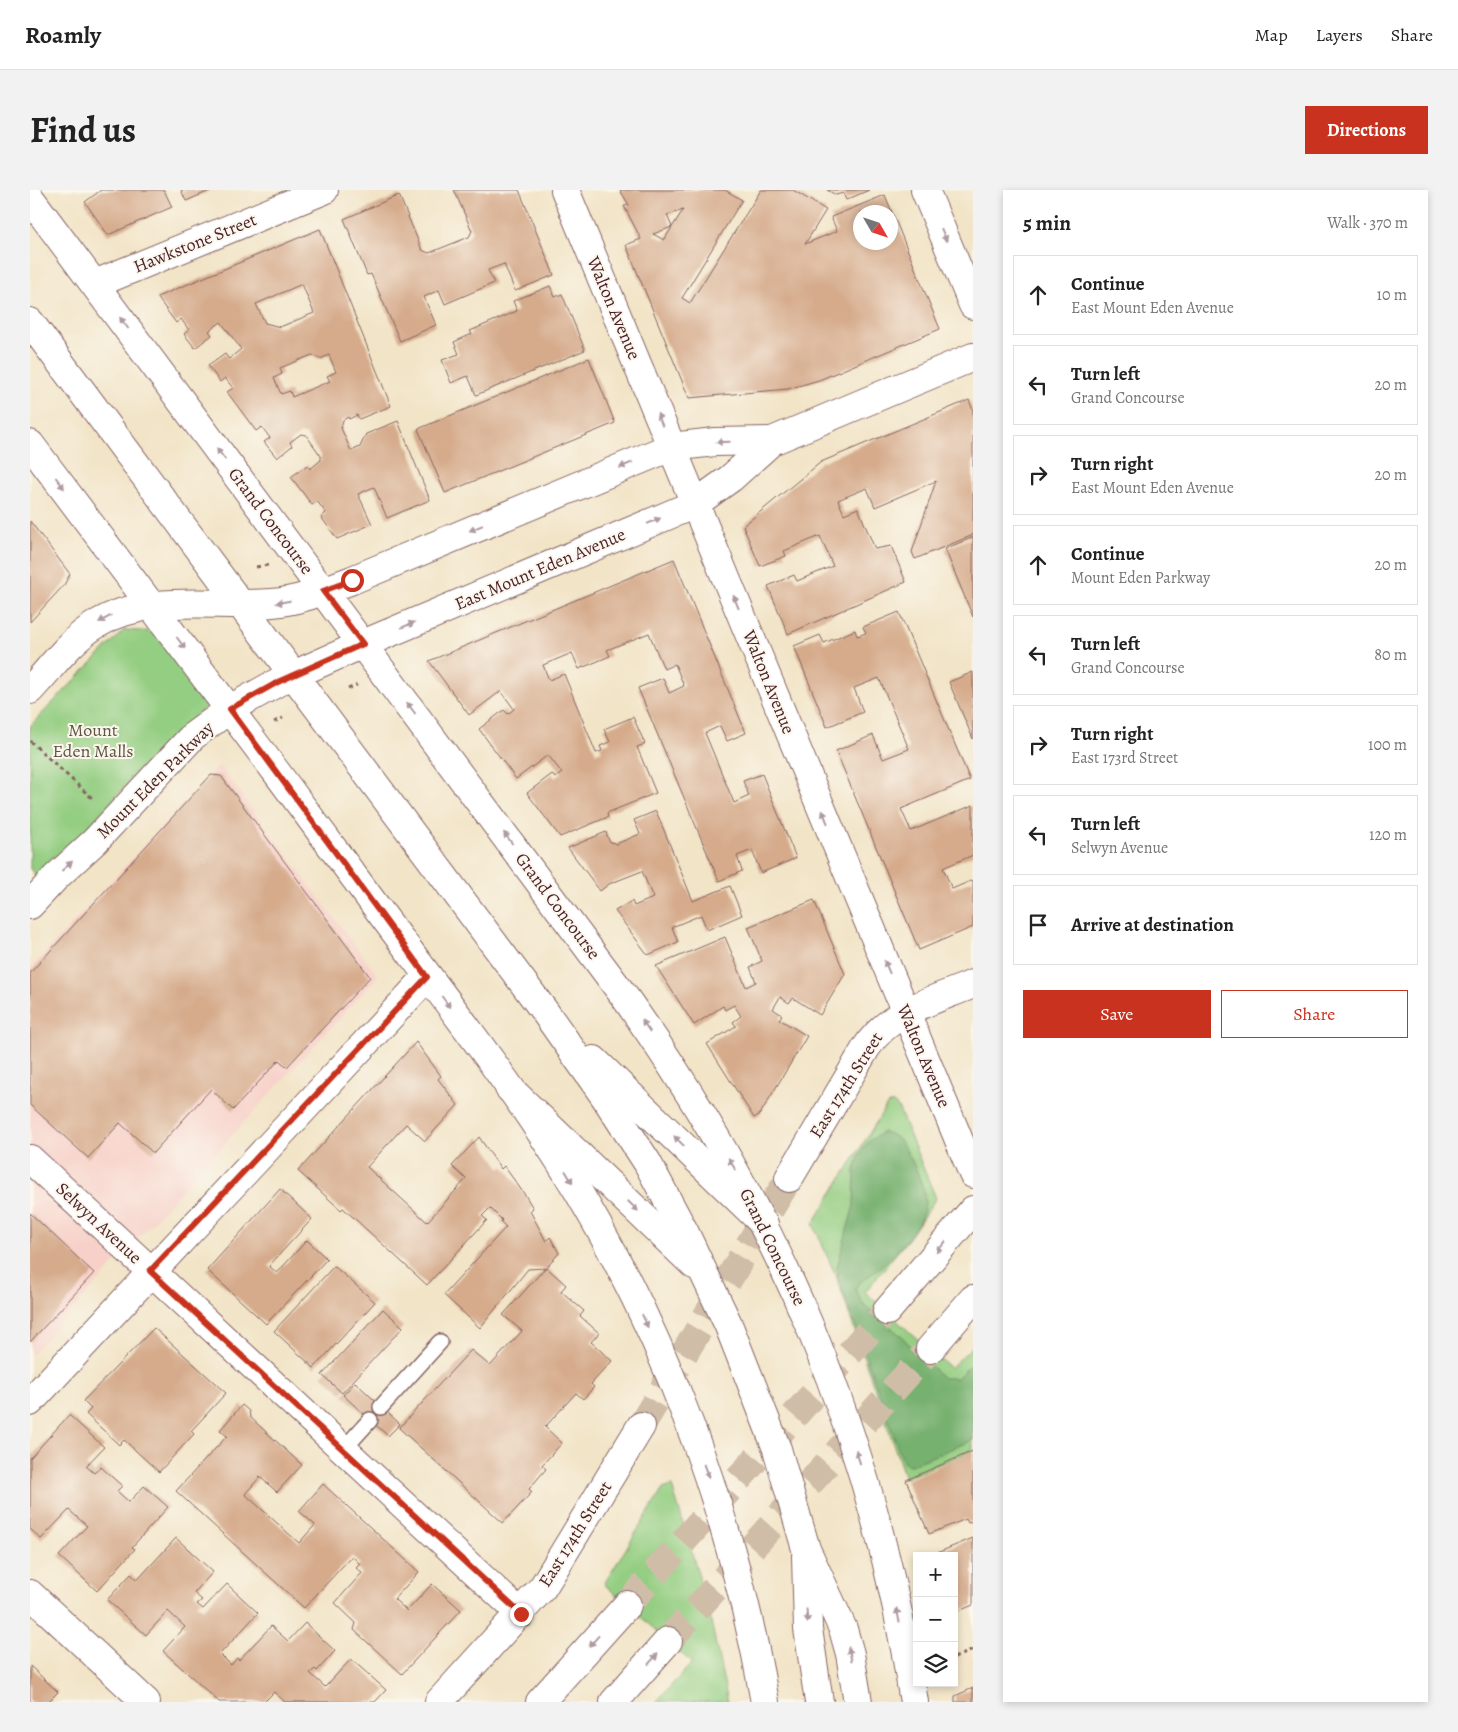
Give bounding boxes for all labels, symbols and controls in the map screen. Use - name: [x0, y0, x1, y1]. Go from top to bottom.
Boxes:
- text: Roamly: [25, 19, 101, 51]
- text: Map: [1255, 23, 1288, 47]
- text: Layers: [1316, 23, 1363, 47]
- text: Share: [1391, 23, 1433, 47]
- text: Find us: [30, 106, 136, 154]
- button: Directions: [1305, 106, 1428, 154]
- north arrow: [853, 205, 898, 250]
- street label: Hawkstone Street: [130, 207, 260, 279]
- text: 5 min: [1023, 209, 1071, 237]
- text: Walk · 370 m: [1327, 212, 1408, 234]
- one-way arrow: [940, 228, 948, 242]
- street label: Walton Avenue: [581, 252, 647, 363]
- text: Continue: [1071, 271, 1145, 297]
- icon: ahead: [1024, 281, 1052, 309]
- text: 10 m: [1377, 284, 1407, 306]
- text: East Mount Eden Avenue: [1071, 297, 1234, 319]
- one-way arrow: [119, 316, 129, 330]
- text: Turn left: [1071, 361, 1140, 387]
- icon: left: [1024, 371, 1052, 399]
- text: 20 m: [1374, 374, 1407, 396]
- text: Grand Concourse: [1071, 387, 1185, 409]
- one-way arrow: [656, 413, 664, 427]
- one-way arrow: [715, 438, 731, 446]
- one-way arrow: [216, 447, 226, 461]
- text: Turn right: [1071, 451, 1153, 477]
- icon: right: [1024, 461, 1052, 489]
- one-way arrow: [619, 462, 633, 470]
- street label: Grand Concourse: [223, 463, 319, 579]
- text: 20 m: [1374, 464, 1407, 486]
- one-way arrow: [54, 476, 65, 489]
- text: East Mount Eden Avenue: [1071, 477, 1234, 499]
- one-way arrow: [647, 516, 661, 524]
- street label: East Mount Eden Avenue: [451, 522, 629, 616]
- one-way arrow: [469, 524, 483, 532]
- text: Continue: [1071, 541, 1145, 567]
- icon: ahead: [1024, 551, 1052, 579]
- text: 20 m: [1374, 554, 1407, 576]
- text: Mount Eden Parkway: [1071, 567, 1210, 589]
- route start: [341, 569, 364, 592]
- one-way arrow: [731, 595, 739, 609]
- one-way arrow: [275, 598, 291, 606]
- one-way arrow: [98, 615, 112, 624]
- one-way arrow: [400, 621, 415, 629]
- street label: Walton Avenue: [737, 626, 801, 738]
- text: Turn left: [1071, 631, 1140, 657]
- one-way arrow: [175, 636, 186, 649]
- icon: left: [1024, 641, 1052, 669]
- text: 80 m: [1374, 644, 1407, 666]
- text: Grand Concourse: [1071, 657, 1185, 679]
- one-way arrow: [405, 702, 416, 715]
- street label: Mount Eden Parkway: [91, 715, 220, 844]
- park label: Mount Eden Malls: [53, 718, 133, 763]
- text: Turn right: [1071, 721, 1153, 747]
- icon: right: [1024, 731, 1052, 759]
- text: 100 m: [1368, 734, 1407, 756]
- text: East 173rd Street: [1071, 747, 1178, 769]
- one-way arrow: [820, 810, 828, 824]
- text: Turn left: [1071, 811, 1140, 837]
- icon: left: [1024, 821, 1052, 849]
- text: 120 m: [1369, 824, 1407, 846]
- one-way arrow: [502, 832, 513, 845]
- text: Selwyn Avenue: [1071, 837, 1168, 859]
- street label: Grand Concourse: [510, 848, 606, 964]
- one-way arrow: [60, 860, 72, 872]
- icon: arrive: [1024, 911, 1052, 939]
- text: Arrive at destination: [1071, 912, 1234, 938]
- one-way arrow: [883, 959, 891, 974]
- button: Save: [1023, 990, 1211, 1038]
- button: Share: [1221, 990, 1408, 1038]
- one-way arrow: [440, 995, 451, 1008]
- street label: Walton Avenue: [891, 1000, 957, 1111]
- one-way arrow: [641, 1019, 651, 1033]
- street label: East 174th Street: [804, 1027, 888, 1143]
- one-way arrow: [673, 1135, 685, 1147]
- one-way arrow: [727, 1157, 736, 1170]
- one-way arrow: [565, 1171, 574, 1184]
- street label: Selwyn Avenue: [51, 1177, 147, 1269]
- street label: Grand Concourse: [734, 1184, 812, 1310]
- one-way arrow: [626, 1200, 638, 1212]
- one-way arrow: [936, 1240, 947, 1253]
- one-way arrow: [642, 1314, 650, 1328]
- one-way arrow: [853, 1449, 861, 1464]
- one-way arrow: [703, 1464, 711, 1479]
- street label: East 174th Street: [533, 1476, 617, 1592]
- map controls: [913, 1552, 958, 1687]
- button: +: [913, 1552, 958, 1597]
- button: −: [913, 1597, 958, 1642]
- route end: [510, 1603, 533, 1626]
- one-way arrow: [893, 1606, 901, 1622]
- one-way arrow: [803, 1608, 811, 1624]
- one-way arrow: [589, 1635, 600, 1648]
- button: layers: [913, 1642, 958, 1687]
- one-way arrow: [846, 1646, 854, 1661]
- one-way arrow: [647, 1653, 659, 1665]

